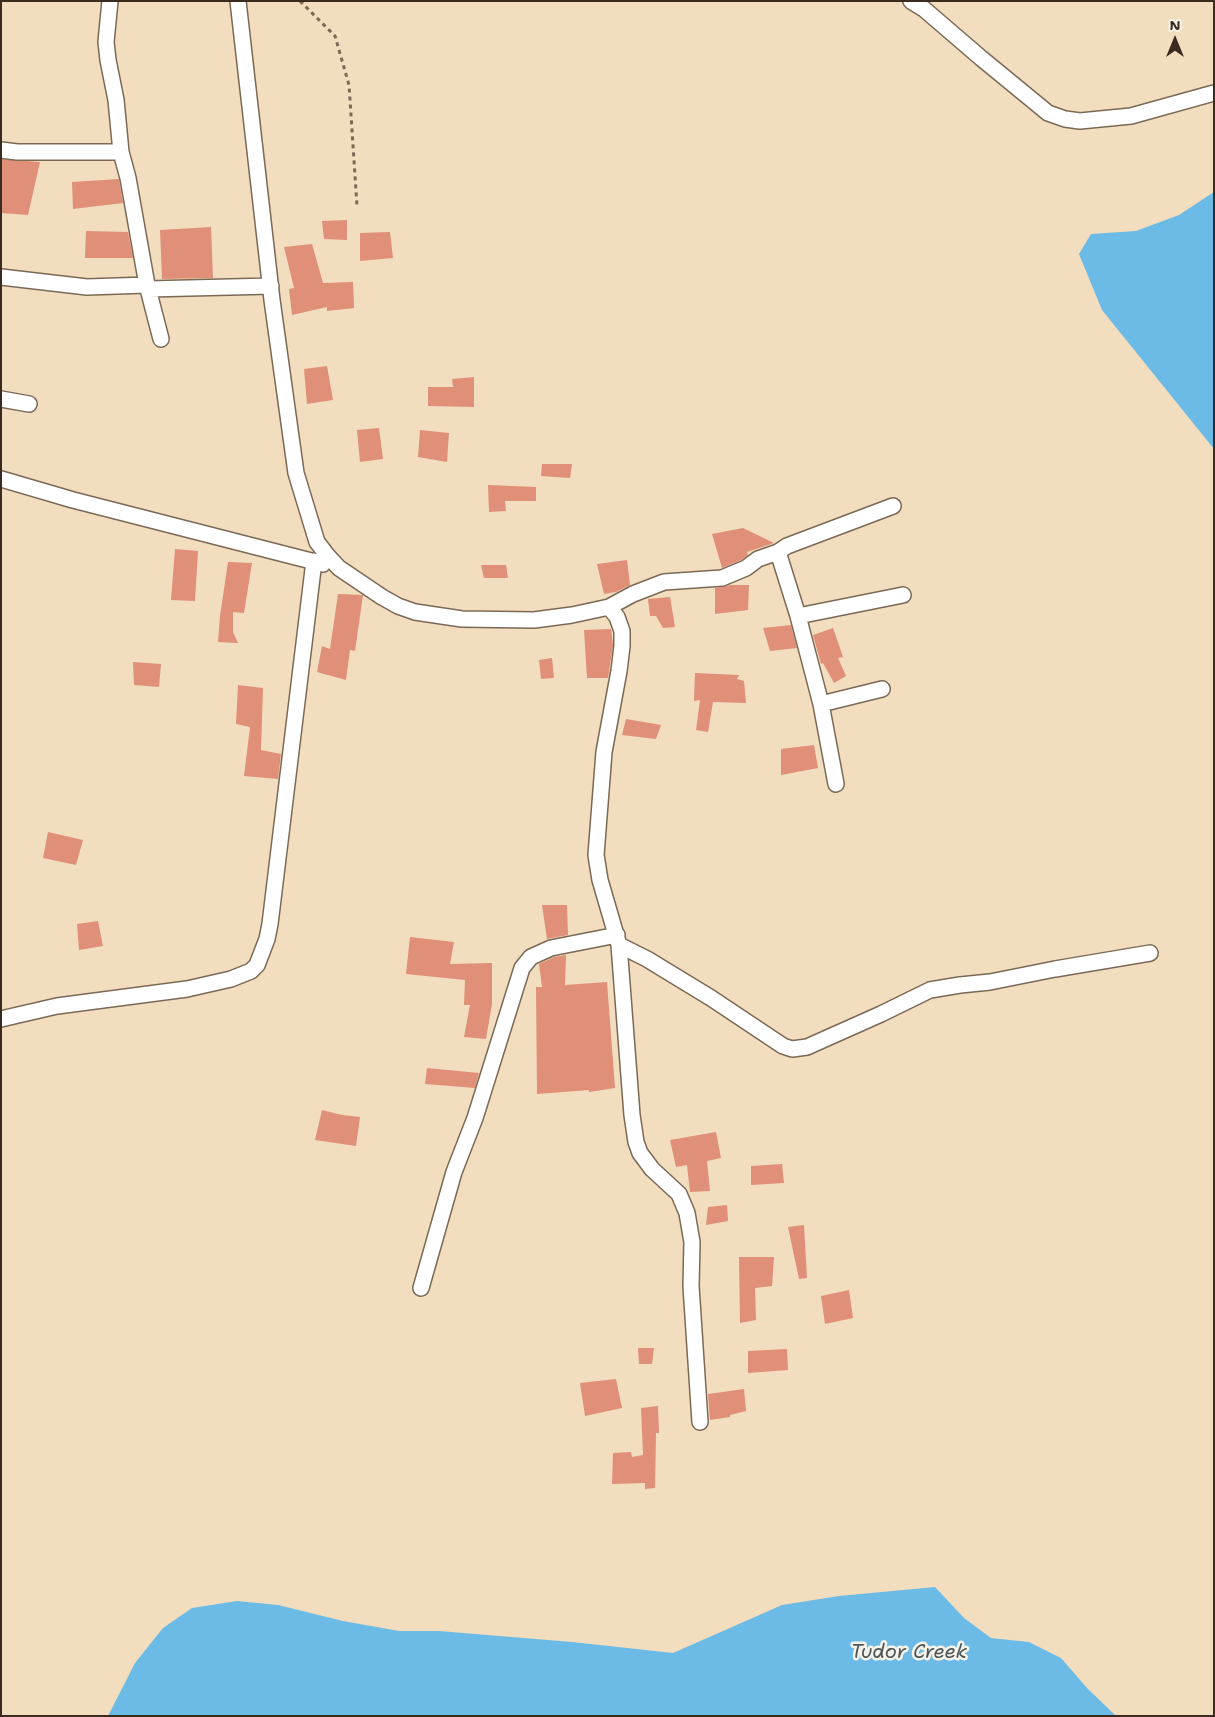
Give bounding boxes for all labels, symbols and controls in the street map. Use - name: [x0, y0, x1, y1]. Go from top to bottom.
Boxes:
- north arrow: [1150, 15, 1200, 65]
- text: N: [1169, 16, 1181, 34]
- water label: Tudor Creek: [851, 1641, 967, 1665]

